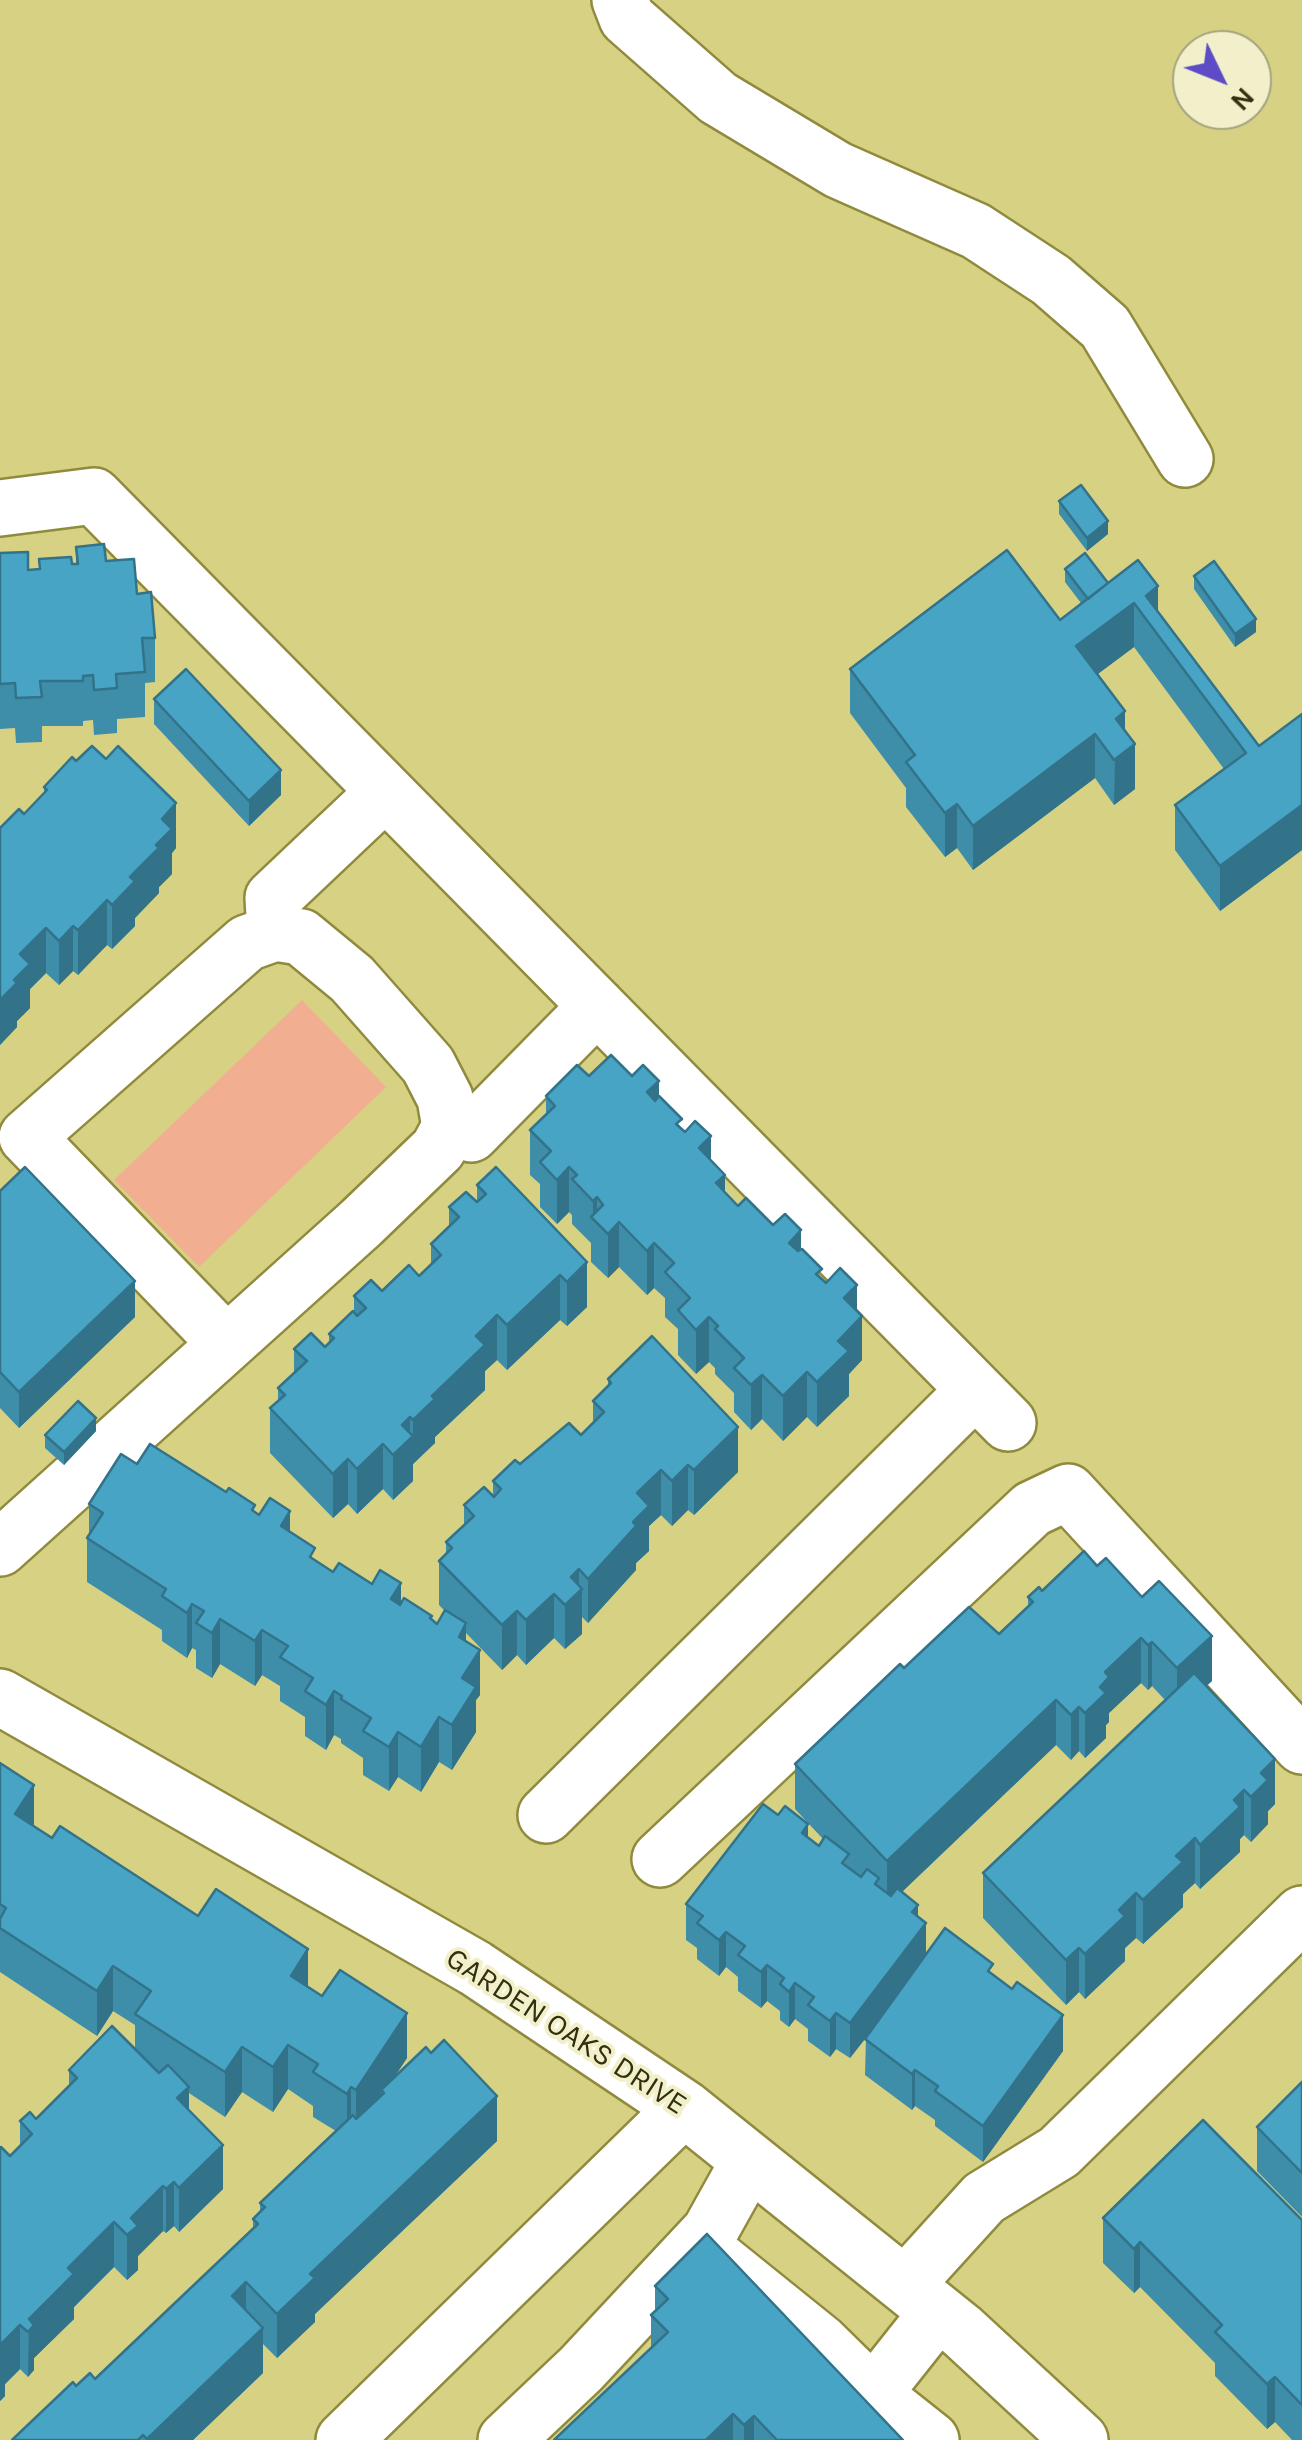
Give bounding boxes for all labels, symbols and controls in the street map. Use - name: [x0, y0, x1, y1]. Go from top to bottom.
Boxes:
- north arrow: [1172, 30, 1272, 130]
- text: N: [1224, 81, 1262, 118]
- street label: GARDEN OAKS DRIVE: [439, 1941, 693, 2123]

